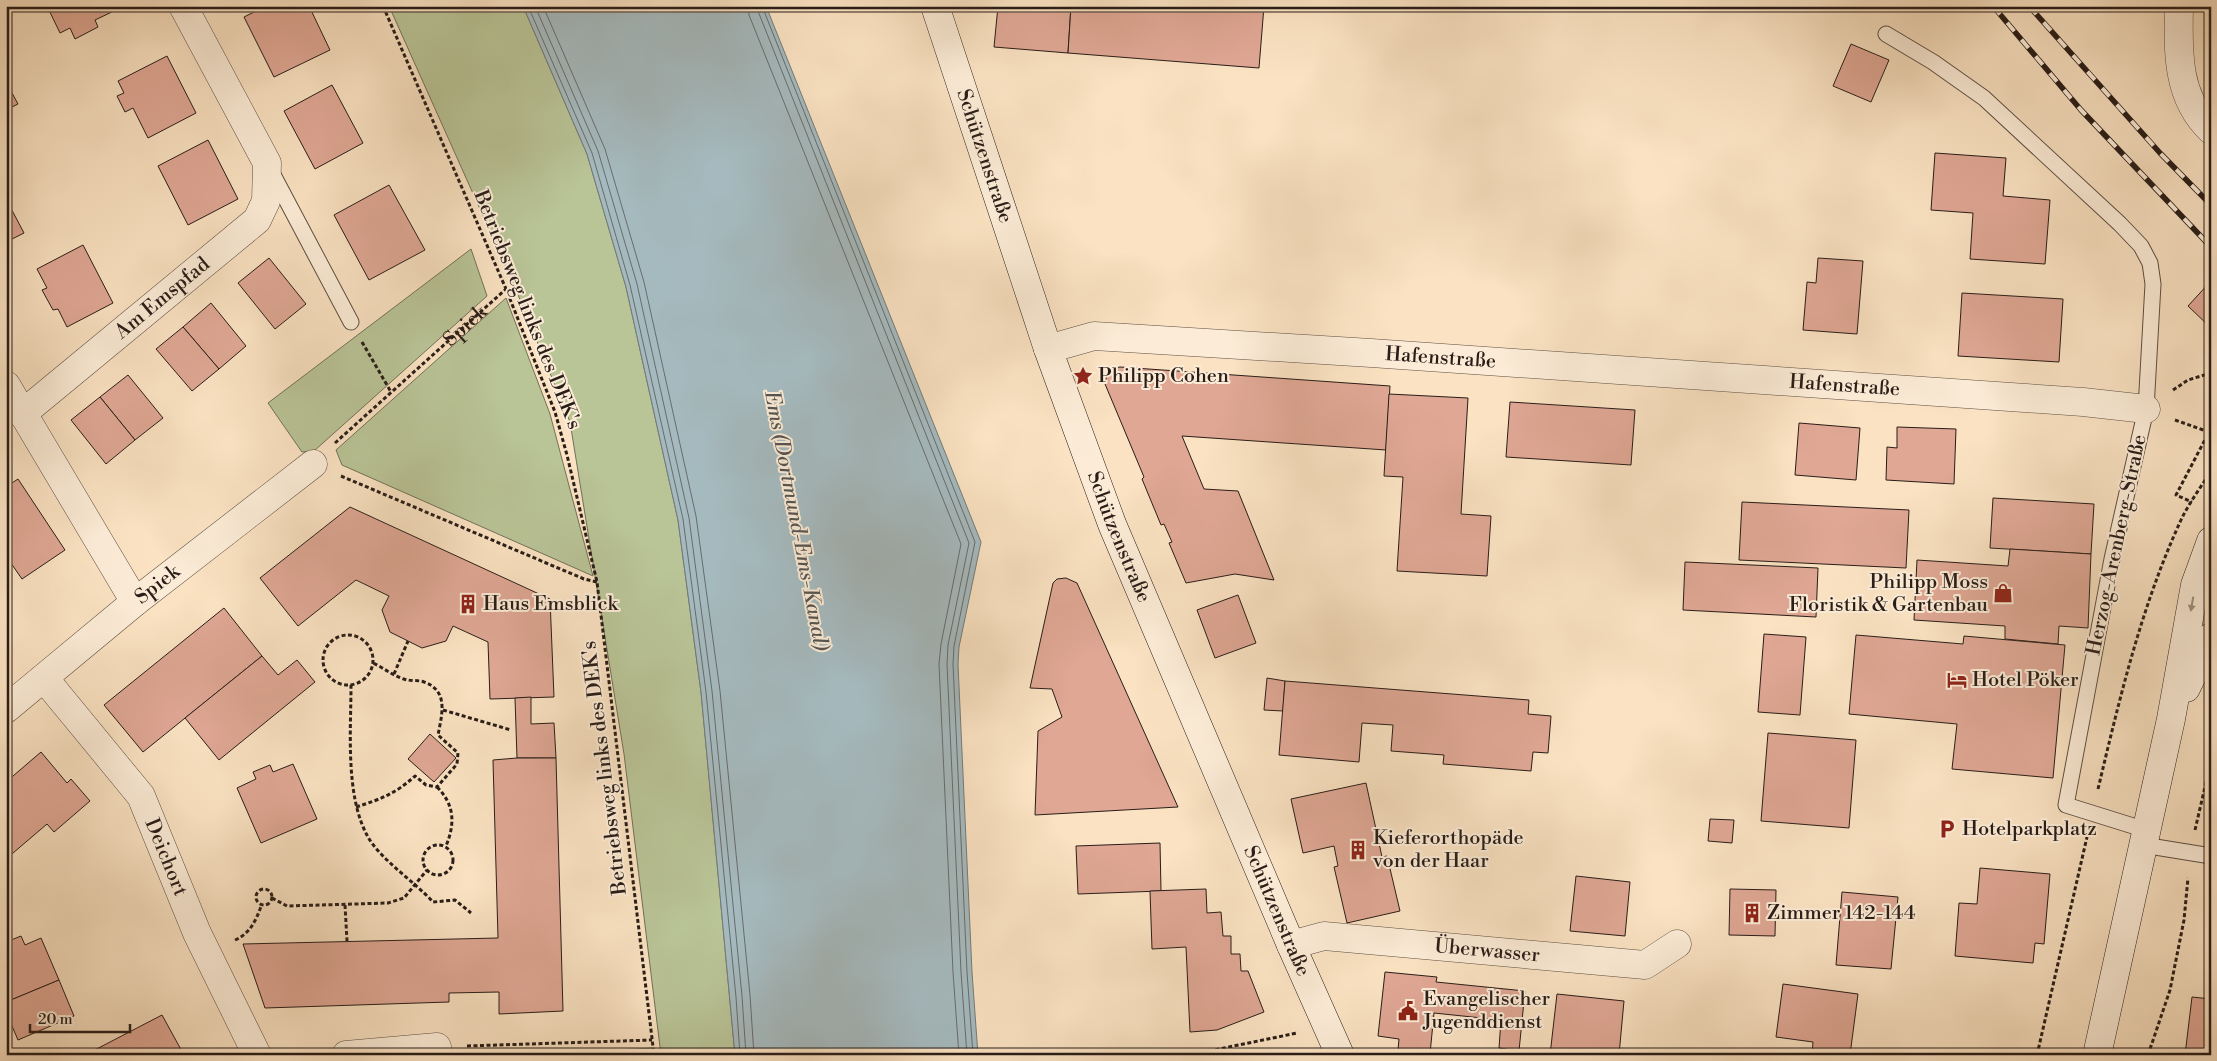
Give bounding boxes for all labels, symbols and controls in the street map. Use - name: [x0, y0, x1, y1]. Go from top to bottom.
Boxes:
- street label: Schützenstraße: [951, 86, 1018, 226]
- street label: Betriebsweg links des DEK's: [467, 186, 587, 433]
- street label: Am Emspfad: [109, 251, 215, 345]
- street label: Spiek: [438, 299, 493, 352]
- street label: Hafenstraße: [1384, 342, 1497, 374]
- place label: Philipp Cohen: [1098, 364, 1229, 389]
- place icon: Philipp Cohen: [1072, 365, 1094, 387]
- street label: Hafenstraße: [1788, 369, 1901, 402]
- water label: Ems (Dortmund-Ems-Kanal): [758, 388, 834, 654]
- street label: Herzog-Arenberg-Straße: [2081, 432, 2153, 658]
- street label: Schützenstraße: [1081, 468, 1156, 606]
- street label: Spiek: [130, 558, 186, 610]
- place label: Philipp Moss Floristik & Gartenbau: [1789, 570, 1989, 618]
- shop icon: Philipp Moss Floristik & Gartenbau: [1992, 582, 2014, 604]
- place label: Haus Emsblick: [483, 592, 620, 617]
- building icon: Haus Emsblick: [457, 593, 479, 615]
- one-way arrow: [2187, 597, 2195, 613]
- street label: Betriebsweg links des DEK's: [577, 640, 633, 897]
- place label: Hotel Pöker: [1972, 668, 2079, 693]
- hotel icon: Hotel Pöker: [1946, 669, 1968, 691]
- street label: Deichort: [139, 815, 193, 900]
- place label: Hotelparkplatz: [1962, 817, 2097, 842]
- parking icon: Hotelparkplatz: [1936, 818, 1958, 840]
- place label: Kieferorthopäde von der Haar: [1372, 826, 1524, 874]
- building icon: Kieferorthopäde von der Haar: [1347, 839, 1369, 861]
- street label: Schützenstraße: [1238, 842, 1316, 980]
- place label: Zimmer 142-144: [1767, 901, 1916, 926]
- building icon: Zimmer 142-144: [1741, 902, 1763, 924]
- street label: Überwasser: [1433, 933, 1541, 968]
- place label: Evangelischer Jugenddienst: [1422, 987, 1551, 1035]
- public building icon: Evangelischer Jugenddienst: [1397, 1000, 1419, 1022]
- scale bar: [30, 1001, 130, 1033]
- text: 20 m: [38, 1010, 73, 1029]

